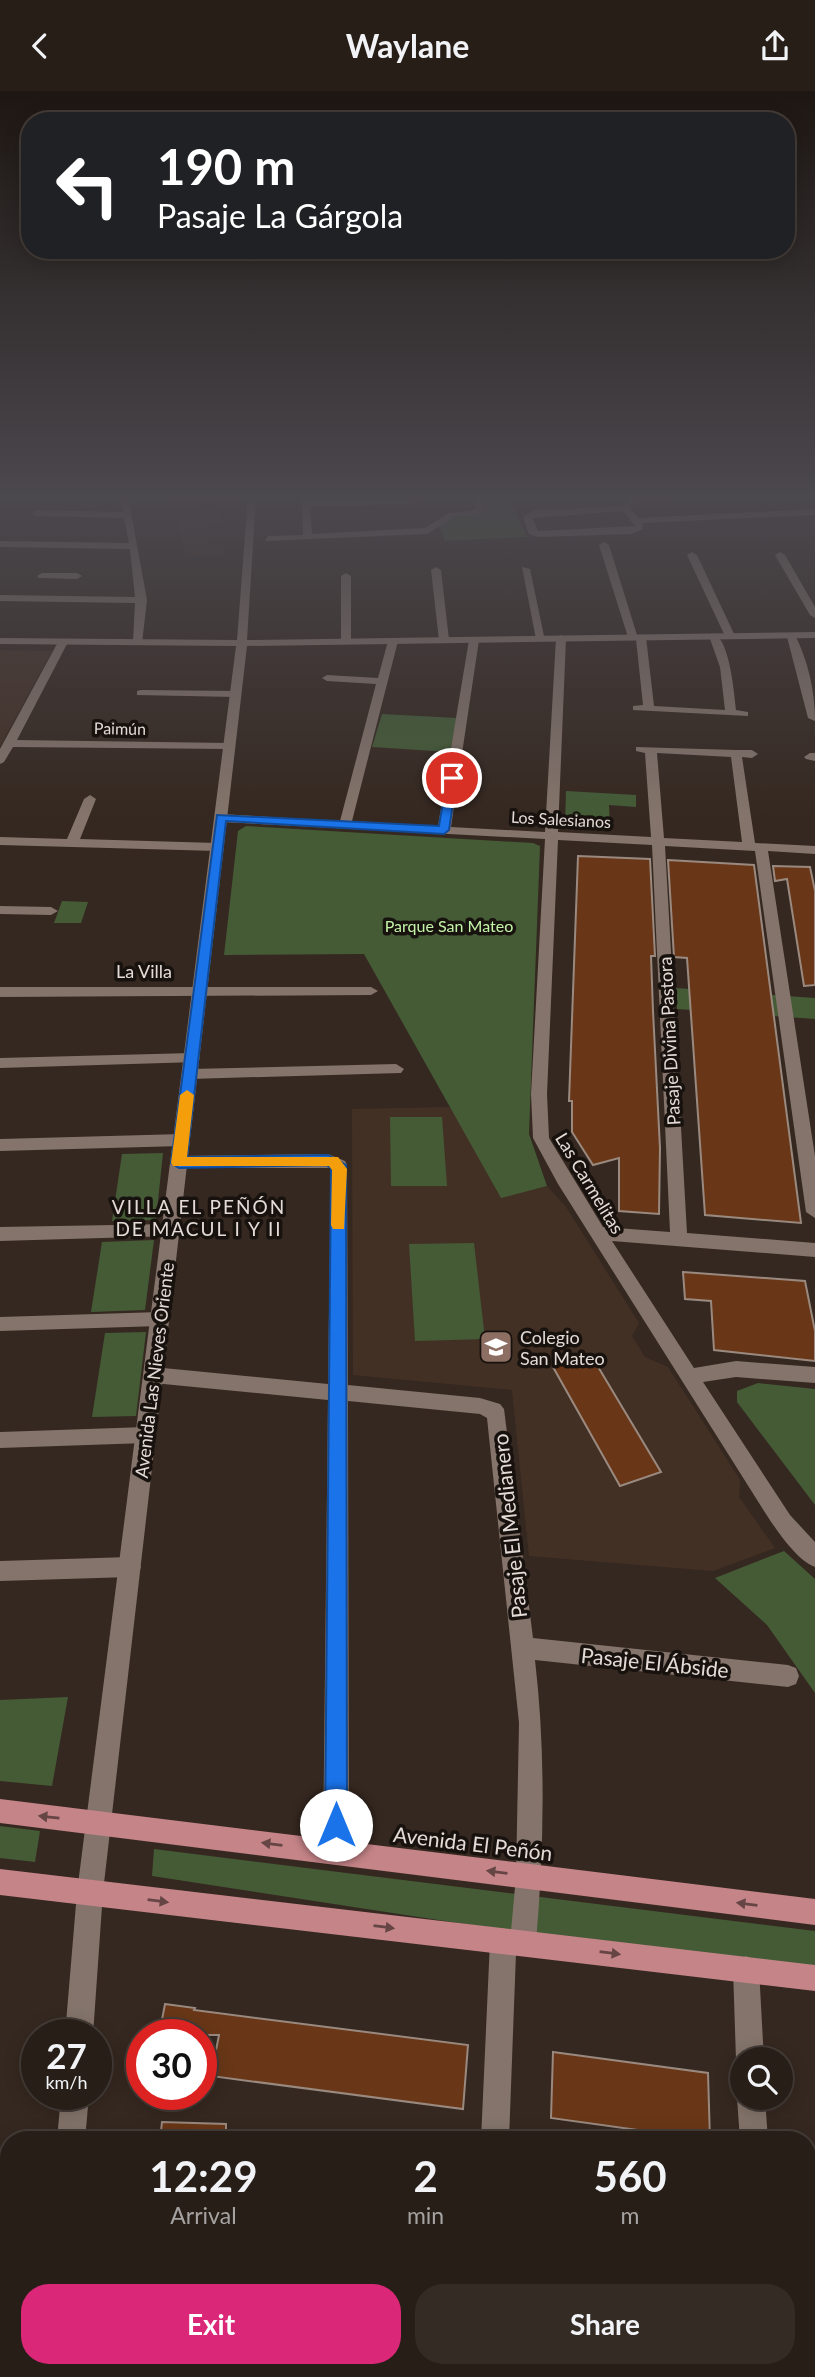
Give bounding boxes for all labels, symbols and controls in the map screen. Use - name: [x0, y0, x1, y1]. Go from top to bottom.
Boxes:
- text: Waylane: [346, 26, 469, 65]
- icon: back: [21, 27, 59, 65]
- icon: share: [756, 27, 794, 65]
- text: 190 m: [157, 137, 295, 195]
- icon: left: [42, 140, 133, 231]
- text: Pasaje La Gárgola: [157, 196, 403, 235]
- street label: Paimún: [94, 718, 146, 738]
- pin: [422, 748, 482, 808]
- icon: arrive: [433, 759, 471, 797]
- street label: Los Salesianos: [511, 807, 612, 831]
- park label: Parque San Mateo: [385, 916, 513, 935]
- street label: Pasaje Divina Pastora: [654, 956, 684, 1126]
- street label: La Villa: [116, 960, 172, 982]
- street label: Las Carmelitas: [551, 1128, 629, 1238]
- district label: VILLA EL PEÑÓN DE MACUL I Y II: [112, 1195, 286, 1240]
- street label: Avenida Las Nieves Oriente: [130, 1261, 178, 1479]
- place label: Colegio San Mateo: [520, 1326, 605, 1369]
- school or university icon: Colegio San Mateo: [477, 1328, 515, 1366]
- street label: Pasaje El Medianero: [487, 1432, 531, 1620]
- street label: Pasaje El Ábside: [580, 1642, 730, 1682]
- position arrow: [299, 1788, 373, 1862]
- one-way arrow: [38, 1811, 60, 1822]
- street label: Avenida El Peñón: [392, 1821, 554, 1865]
- one-way arrow: [260, 1838, 282, 1849]
- one-way arrow: [486, 1867, 508, 1878]
- one-way arrow: [147, 1895, 169, 1906]
- one-way arrow: [736, 1898, 758, 1909]
- one-way arrow: [373, 1922, 395, 1933]
- one-way arrow: [599, 1948, 621, 1959]
- speed limit sign: 30: [126, 2019, 217, 2110]
- text: 27: [46, 2034, 87, 2076]
- map controls: [730, 2047, 793, 2110]
- button: search: [730, 2047, 793, 2110]
- text: km/h: [45, 2071, 88, 2093]
- text: 12:29: [149, 2151, 258, 2201]
- text: 2: [413, 2151, 438, 2201]
- text: 560: [594, 2151, 667, 2201]
- text: Arrival: [170, 2201, 237, 2229]
- text: min: [407, 2201, 444, 2229]
- text: m: [621, 2201, 640, 2229]
- button: Exit: [21, 2284, 401, 2364]
- button: Share: [415, 2284, 795, 2364]

